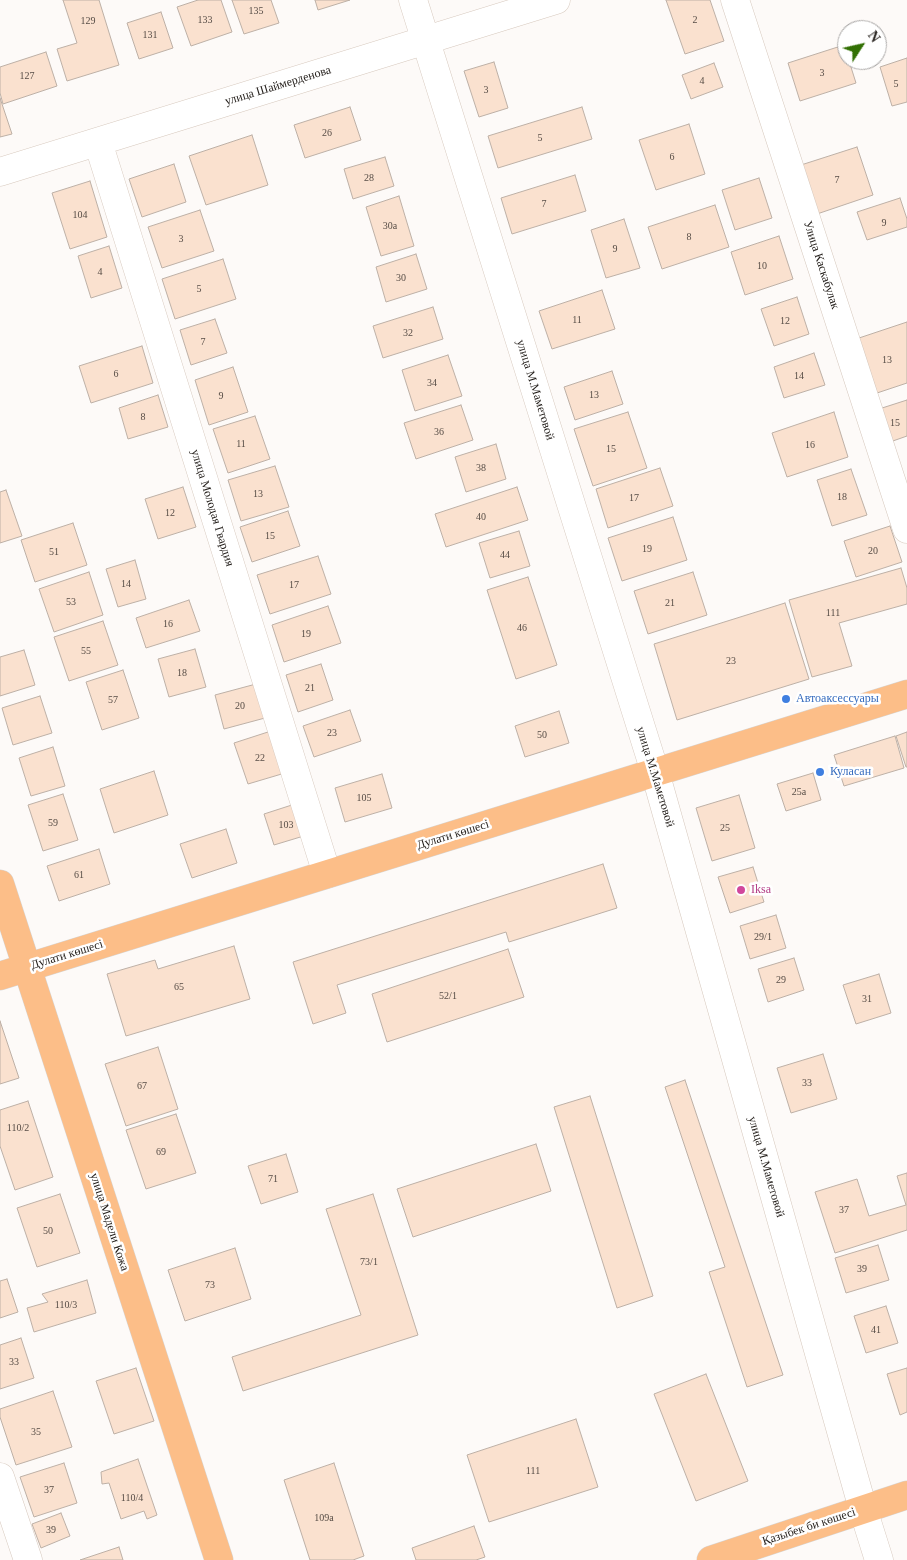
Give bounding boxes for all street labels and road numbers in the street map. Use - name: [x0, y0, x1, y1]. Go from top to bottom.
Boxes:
- street label: улица Шаймерденова: [223, 63, 333, 109]
- street label: Улица Каскабулак: [800, 219, 842, 311]
- street label: улица М.Маметовой: [513, 338, 557, 442]
- street label: улица Молодая Гвардия: [187, 448, 237, 568]
- street label: улица М.Маметовой: [633, 725, 677, 829]
- street label: Дулати көшесі: [415, 817, 491, 853]
- street label: Дулати көшесі: [29, 937, 105, 973]
- street label: улица М.Маметовой: [745, 1115, 787, 1219]
- street label: улица Мадели Кожа: [86, 1171, 132, 1273]
- street label: Қазыбек би көшесі: [761, 1505, 857, 1549]

